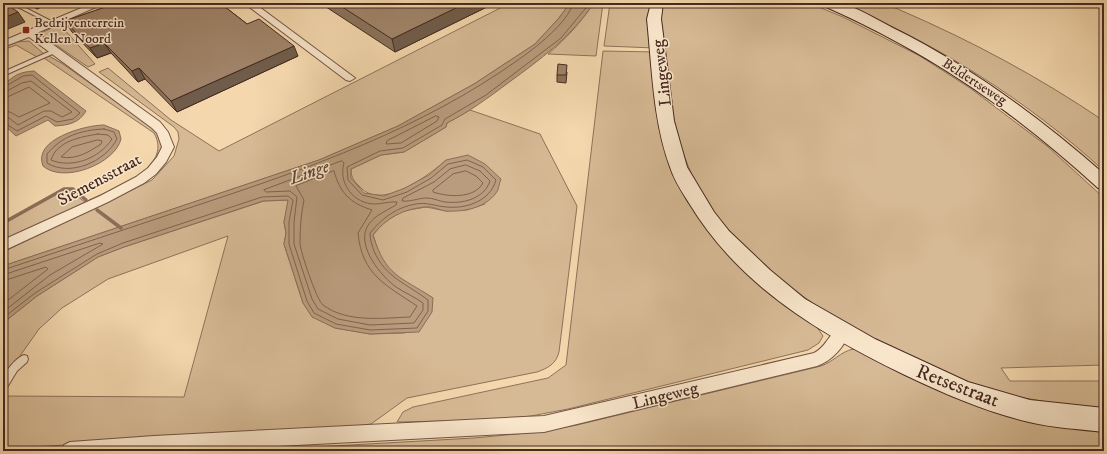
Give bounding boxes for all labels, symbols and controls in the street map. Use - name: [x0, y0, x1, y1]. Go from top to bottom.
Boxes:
- place label: Bedrijventerrein Kellen Noord: [34, 14, 125, 48]
- marker: Bedrijventerrein Kellen Noord: [21, 25, 31, 35]
- street label: Lingeweg: [647, 38, 677, 107]
- street label: Beldertseweg: [939, 54, 1010, 109]
- street label: Siemensstraat: [54, 148, 146, 211]
- water label: Linge: [286, 156, 333, 190]
- street label: Retsestraat: [912, 359, 1002, 414]
- street label: Lingeweg: [630, 377, 701, 415]

